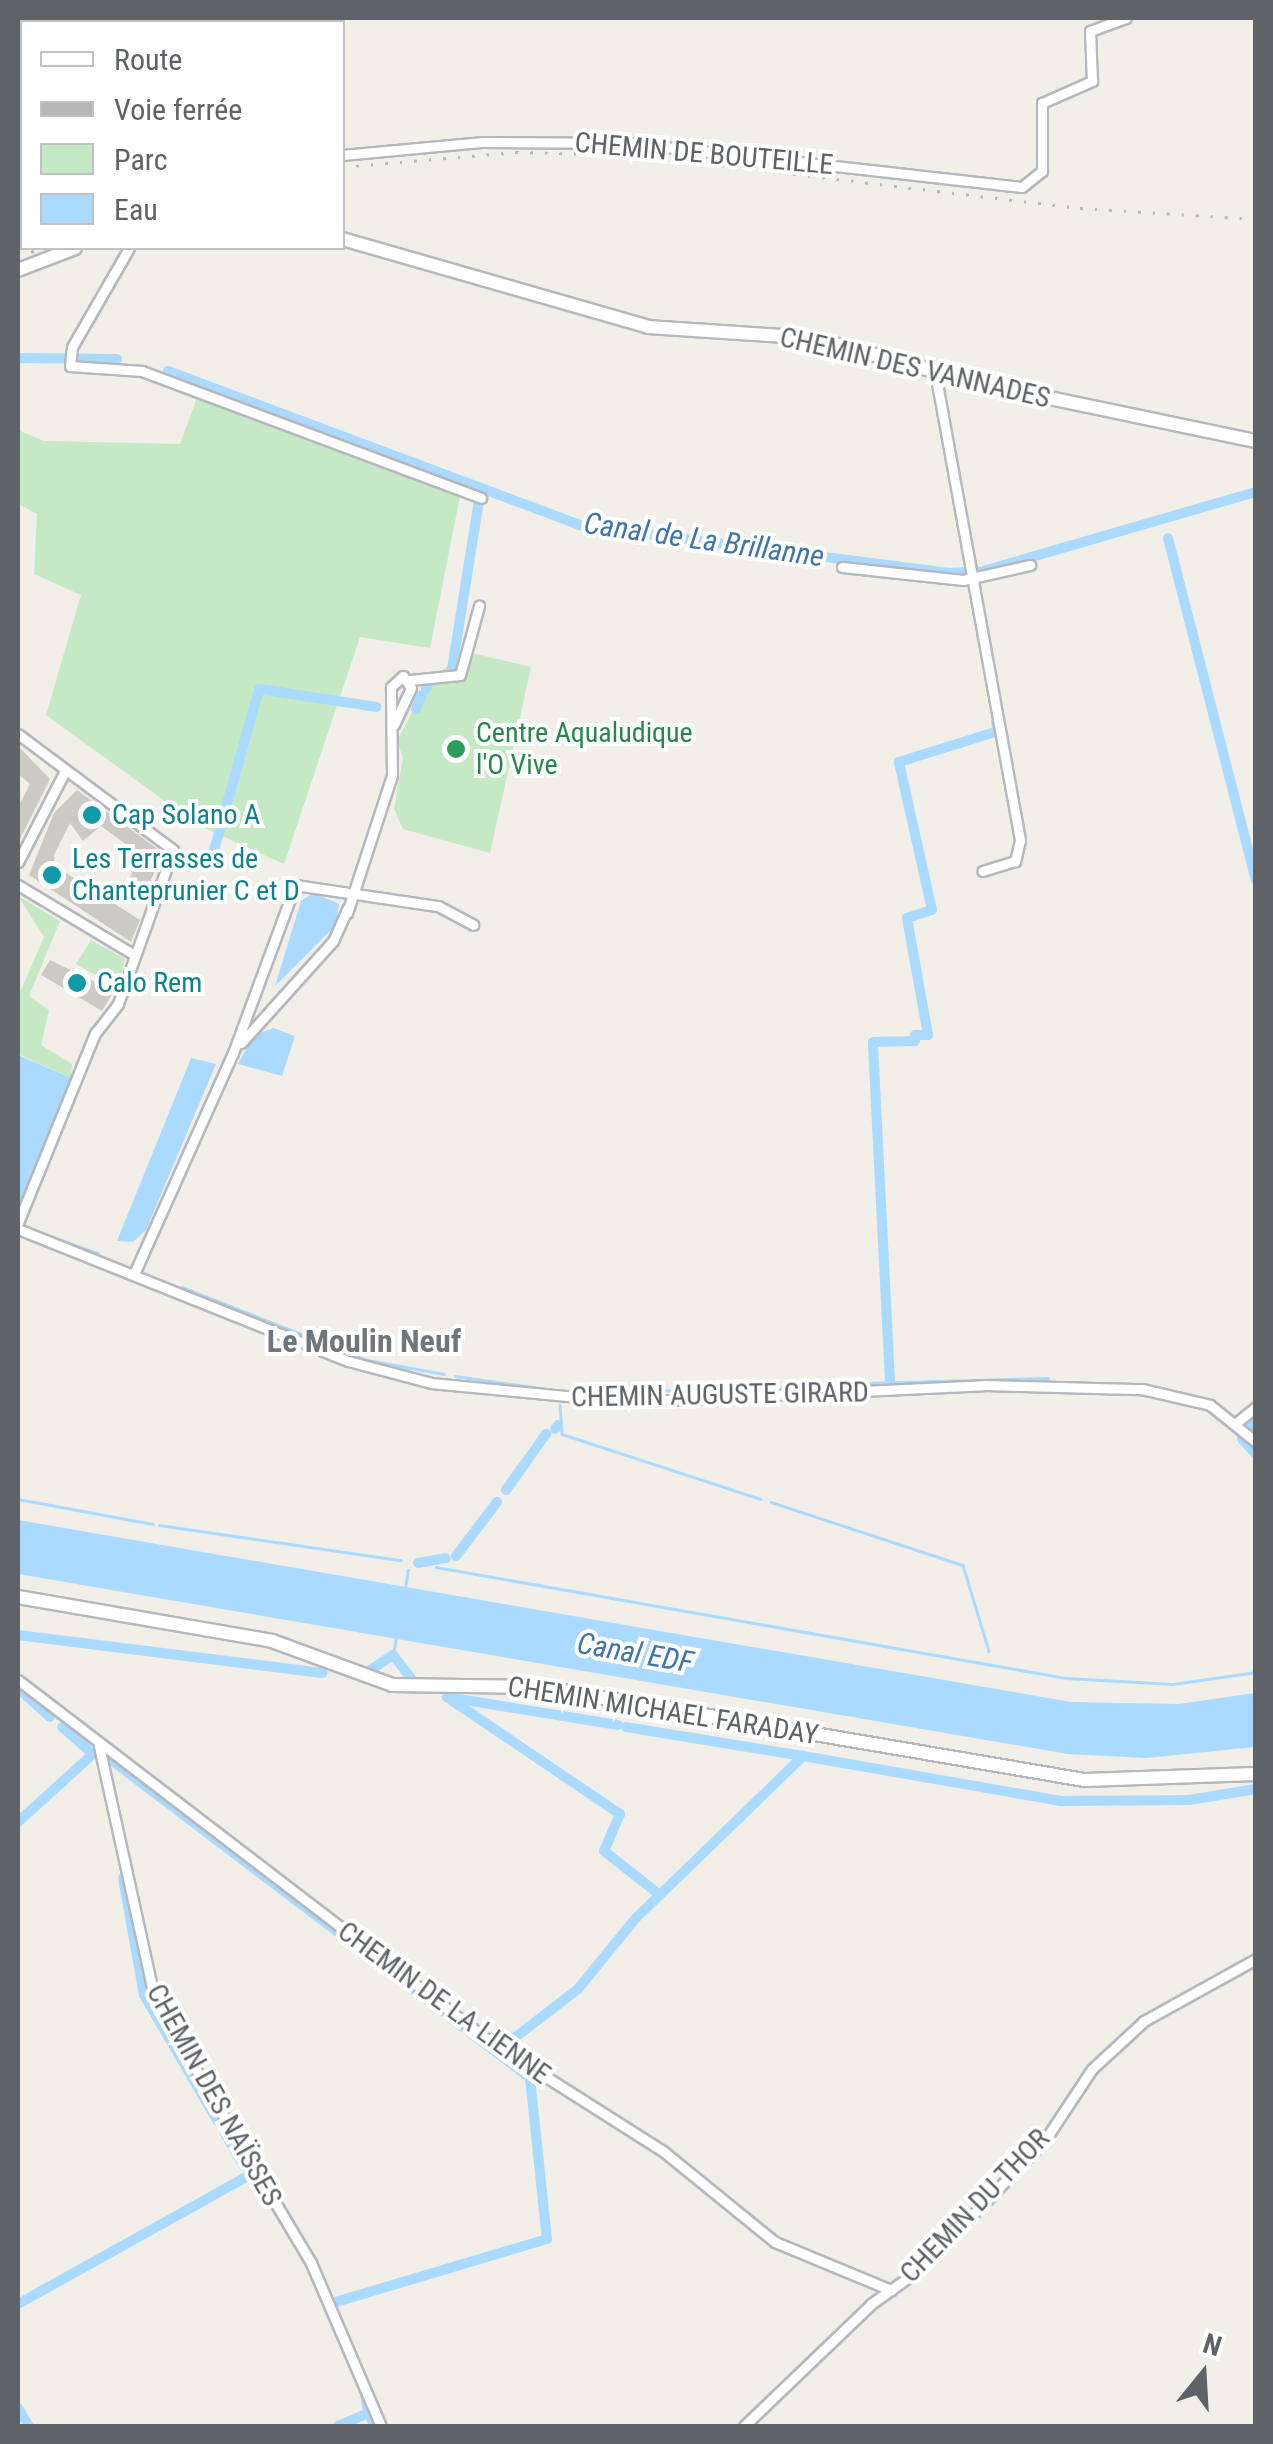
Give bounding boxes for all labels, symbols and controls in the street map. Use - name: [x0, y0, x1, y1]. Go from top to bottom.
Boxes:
- legend: [20, 20, 345, 250]
- text: Route: [114, 42, 182, 77]
- text: Voie ferrée: [114, 92, 242, 127]
- street label: CHEMIN DE BOUTEILLE: [573, 126, 835, 182]
- text: Parc: [114, 142, 168, 177]
- text: Eau: [114, 192, 158, 227]
- street label: CHEMIN DES VANNADES: [777, 321, 1053, 415]
- water label: Canal de La Brillanne: [582, 505, 826, 575]
- place label: Centre Aqualudique l'O Vive: [476, 716, 693, 782]
- marker: Centre Aqualudique l'O Vive: [445, 738, 467, 760]
- place label: Cap Solano A: [112, 798, 260, 832]
- marker: Cap Solano A: [81, 804, 103, 826]
- place label: Les Terrasses de Chanteprunier C et D: [72, 842, 300, 908]
- marker: Les Terrasses de Chanteprunier C et D: [41, 864, 63, 886]
- place label: Calo Rem: [97, 966, 202, 1000]
- marker: Calo Rem: [66, 972, 88, 994]
- district label: Le Moulin Neuf: [267, 1322, 461, 1360]
- street label: CHEMIN AUGUSTE GIRARD: [571, 1376, 869, 1414]
- water label: Canal EDF: [574, 1625, 696, 1681]
- street label: CHEMIN MICHAEL FARADAY: [505, 1670, 821, 1752]
- street label: CHEMIN DE LA LIENNE: [331, 1915, 557, 2091]
- street label: CHEMIN DES NAÏSSES: [139, 1978, 289, 2212]
- street label: CHEMIN DU THOR: [893, 2122, 1057, 2290]
- north arrow: [1153, 2324, 1253, 2424]
- text: N: [1199, 2327, 1226, 2363]

